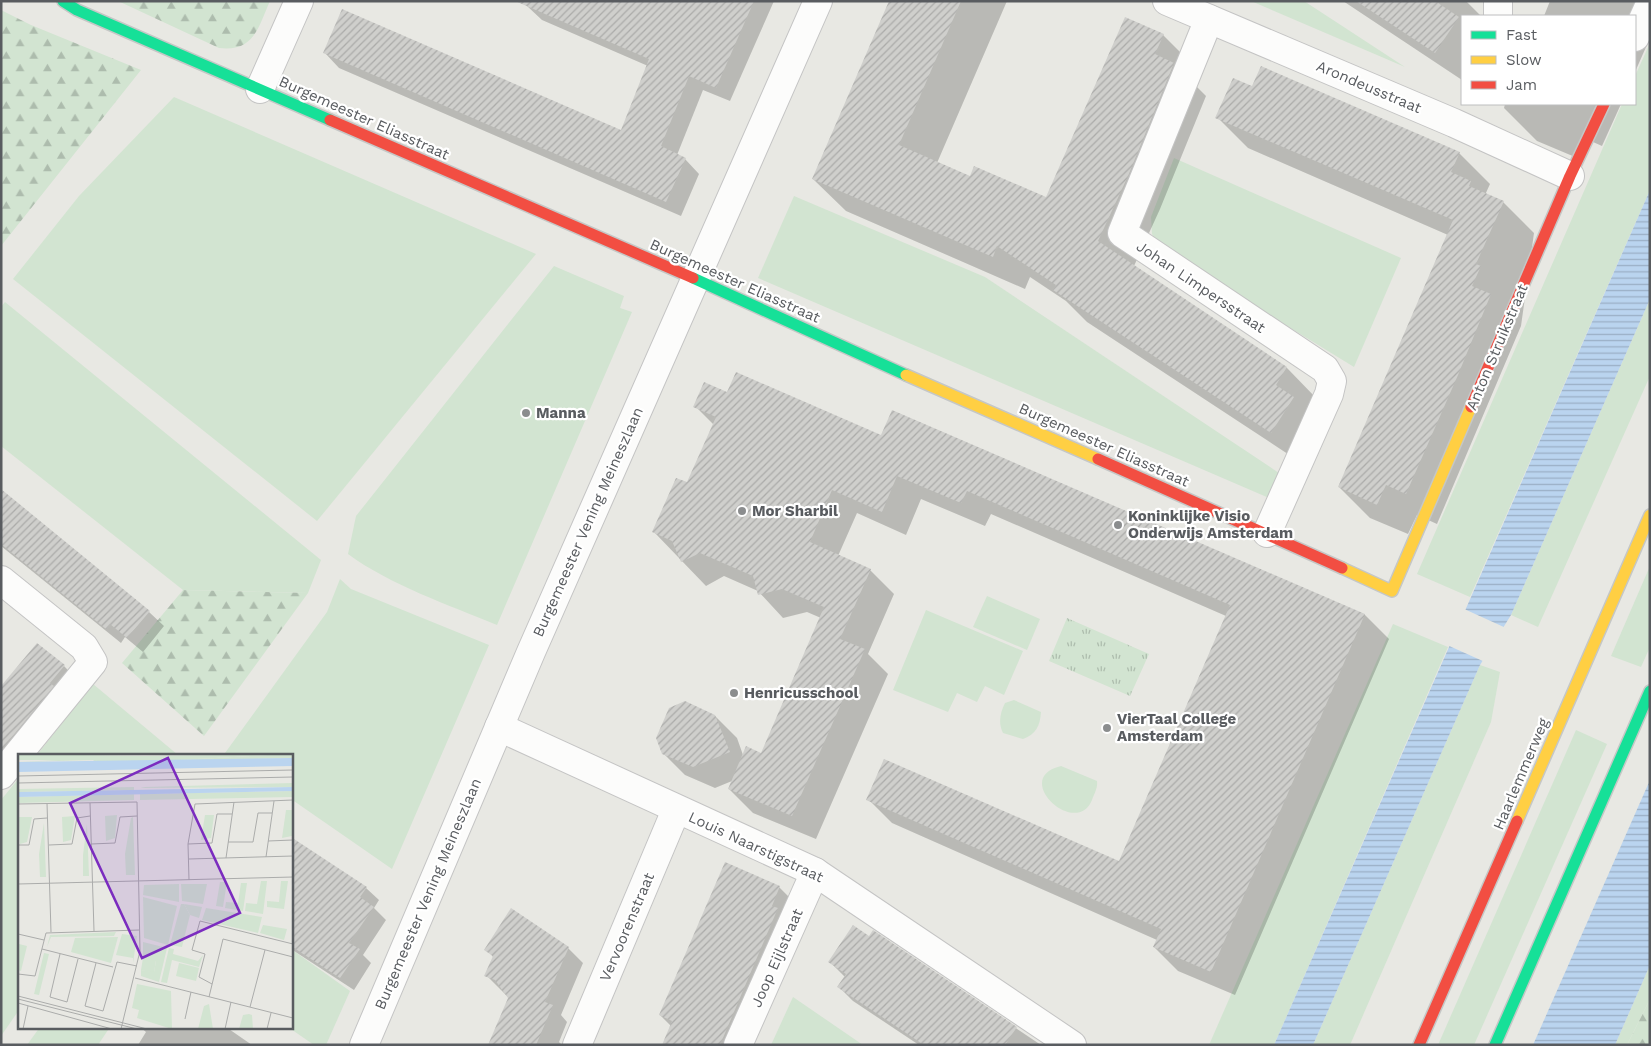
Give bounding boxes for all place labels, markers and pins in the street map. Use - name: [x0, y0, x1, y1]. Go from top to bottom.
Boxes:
- place label: Manna: [536, 404, 586, 422]
- marker: Manna: [520, 407, 532, 419]
- place label: Mor Sharbil: [752, 502, 838, 520]
- marker: Mor Sharbil: [736, 505, 748, 517]
- place label: Koninklijke Visio Onderwijs Amsterdam: [1128, 507, 1293, 542]
- marker: Koninklijke Visio Onderwijs Amsterdam: [1112, 519, 1124, 531]
- place label: Henricusschool: [744, 684, 858, 702]
- marker: Henricusschool: [728, 687, 740, 699]
- place label: VierTaal College Amsterdam: [1117, 710, 1236, 745]
- marker: VierTaal College Amsterdam: [1101, 722, 1113, 734]

